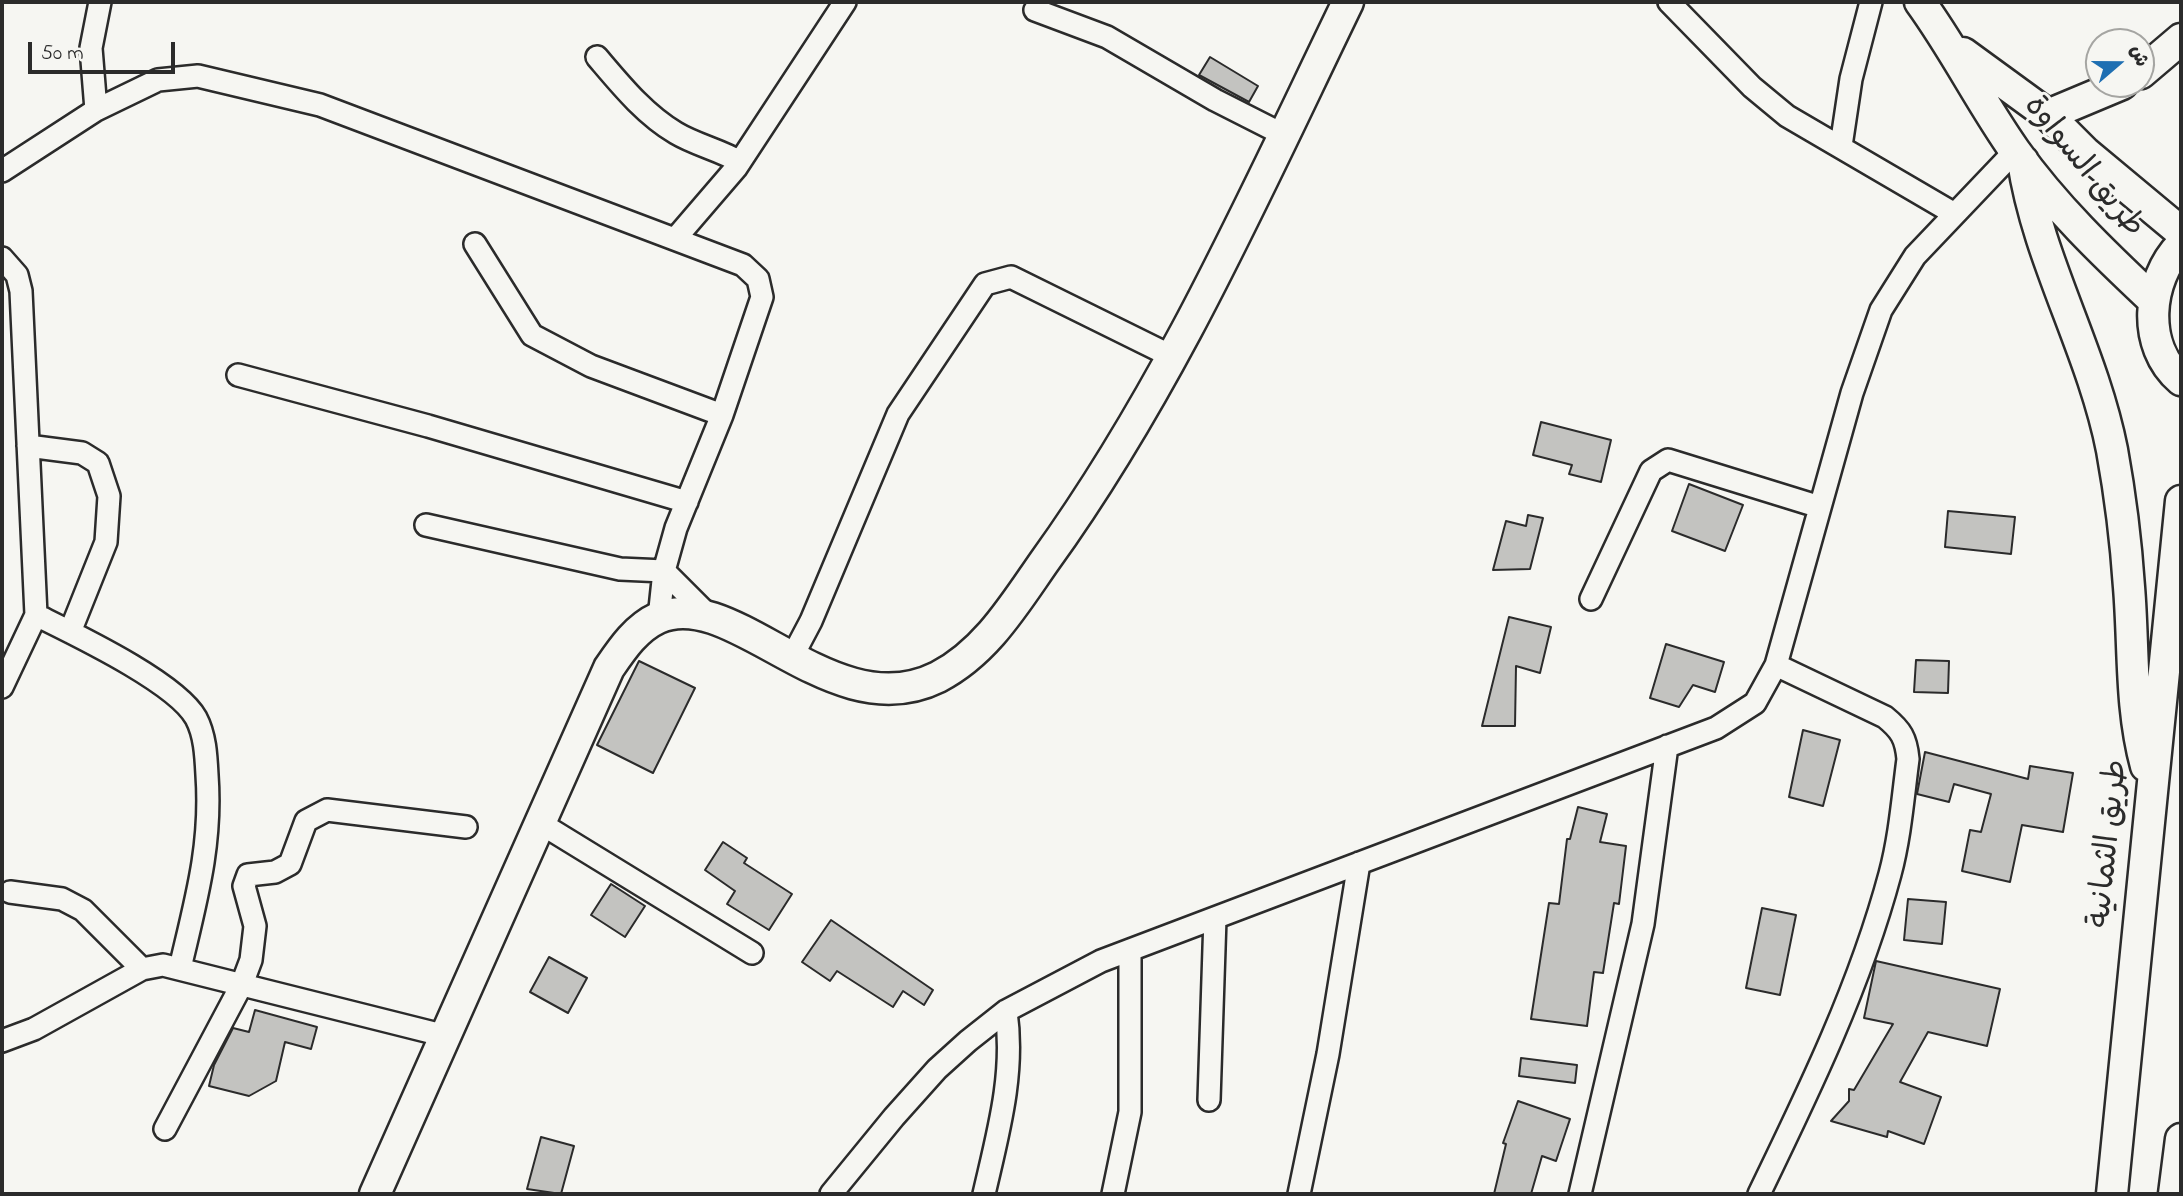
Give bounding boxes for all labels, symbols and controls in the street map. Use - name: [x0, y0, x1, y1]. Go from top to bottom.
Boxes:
- scale bar: [32, 28, 178, 72]
- north arrow: [2085, 28, 2155, 98]
- text: 50 m: [41, 39, 84, 69]
- text: ش: [2122, 42, 2155, 71]
- street label: طريق السواوة: [2013, 89, 2151, 247]
- street label: طريق الثمانية: [2083, 758, 2139, 930]

